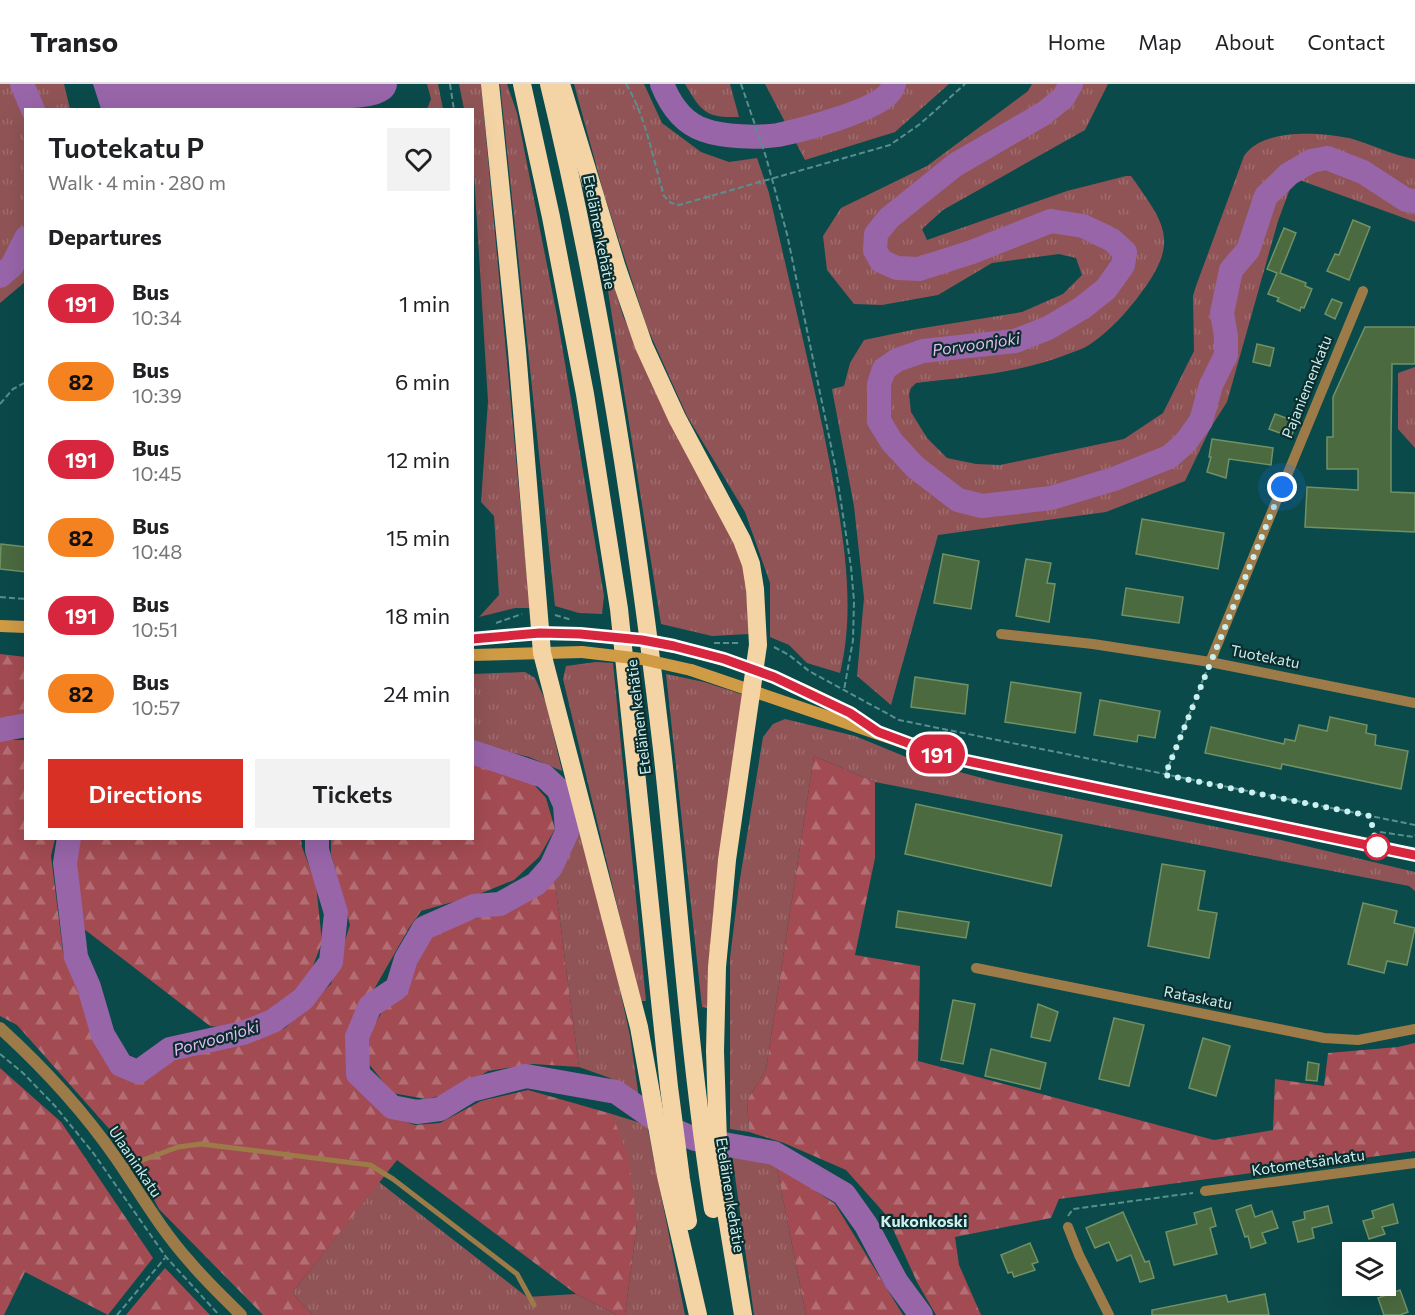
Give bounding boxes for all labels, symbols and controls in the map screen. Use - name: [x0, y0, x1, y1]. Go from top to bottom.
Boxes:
- text: Transo: [30, 24, 118, 58]
- text: Home: [1048, 29, 1105, 54]
- text: Map: [1138, 29, 1182, 54]
- text: About: [1215, 29, 1274, 54]
- text: Contact: [1307, 29, 1385, 54]
- button: heart: [387, 128, 450, 191]
- text: Tuotekatu P: [48, 130, 204, 164]
- text: Walk · 4 min · 280 m: [48, 170, 226, 194]
- street label: Eteläinen kehätie: [580, 173, 620, 291]
- text: Departures: [48, 223, 162, 250]
- text: Bus: [132, 278, 169, 305]
- text: 1 min: [399, 290, 450, 317]
- text: 191: [65, 291, 97, 316]
- text: 10:34: [132, 305, 182, 329]
- water label: Porvoonjoki: [931, 328, 1022, 359]
- street label: Pajaniemenkatu: [1277, 333, 1335, 441]
- text: Bus: [132, 356, 169, 383]
- text: 6 min: [395, 368, 450, 395]
- text: 82: [69, 369, 93, 394]
- text: 10:39: [132, 383, 182, 407]
- text: Bus: [132, 434, 169, 461]
- text: 12 min: [387, 446, 450, 473]
- text: 191: [65, 447, 97, 472]
- text: 10:45: [132, 461, 182, 485]
- your location: [1267, 472, 1297, 502]
- text: Bus: [132, 512, 169, 539]
- text: 15 min: [386, 524, 450, 551]
- text: 82: [69, 525, 93, 550]
- text: 10:48: [132, 539, 182, 563]
- text: Bus: [132, 590, 169, 617]
- text: 18 min: [386, 602, 450, 629]
- text: 191: [65, 603, 97, 628]
- text: 10:51: [132, 617, 178, 641]
- street label: Tuotekatu: [1229, 640, 1301, 672]
- street label: Eteläinen kehätie: [622, 658, 654, 776]
- text: Bus: [132, 668, 169, 695]
- text: 24 min: [383, 680, 450, 707]
- text: 82: [69, 681, 93, 706]
- text: 10:57: [132, 695, 180, 719]
- line badge: 191: [902, 734, 972, 774]
- text: 191: [921, 742, 953, 767]
- button: Directions: [48, 759, 243, 828]
- button: Tickets: [255, 759, 450, 828]
- unlabelled marker: [1364, 834, 1390, 860]
- street label: Rataskatu: [1163, 982, 1234, 1012]
- water label: Porvoonjoki: [171, 1016, 262, 1059]
- street label: Ulaaninkatu: [105, 1122, 166, 1200]
- street label: Eteläinen kehätie: [713, 1136, 749, 1254]
- street label: Kotometsänkatu: [1250, 1145, 1366, 1179]
- district label: Kukonkoski: [881, 1211, 967, 1230]
- map controls: [1342, 1242, 1396, 1296]
- button: layers: [1342, 1242, 1396, 1296]

